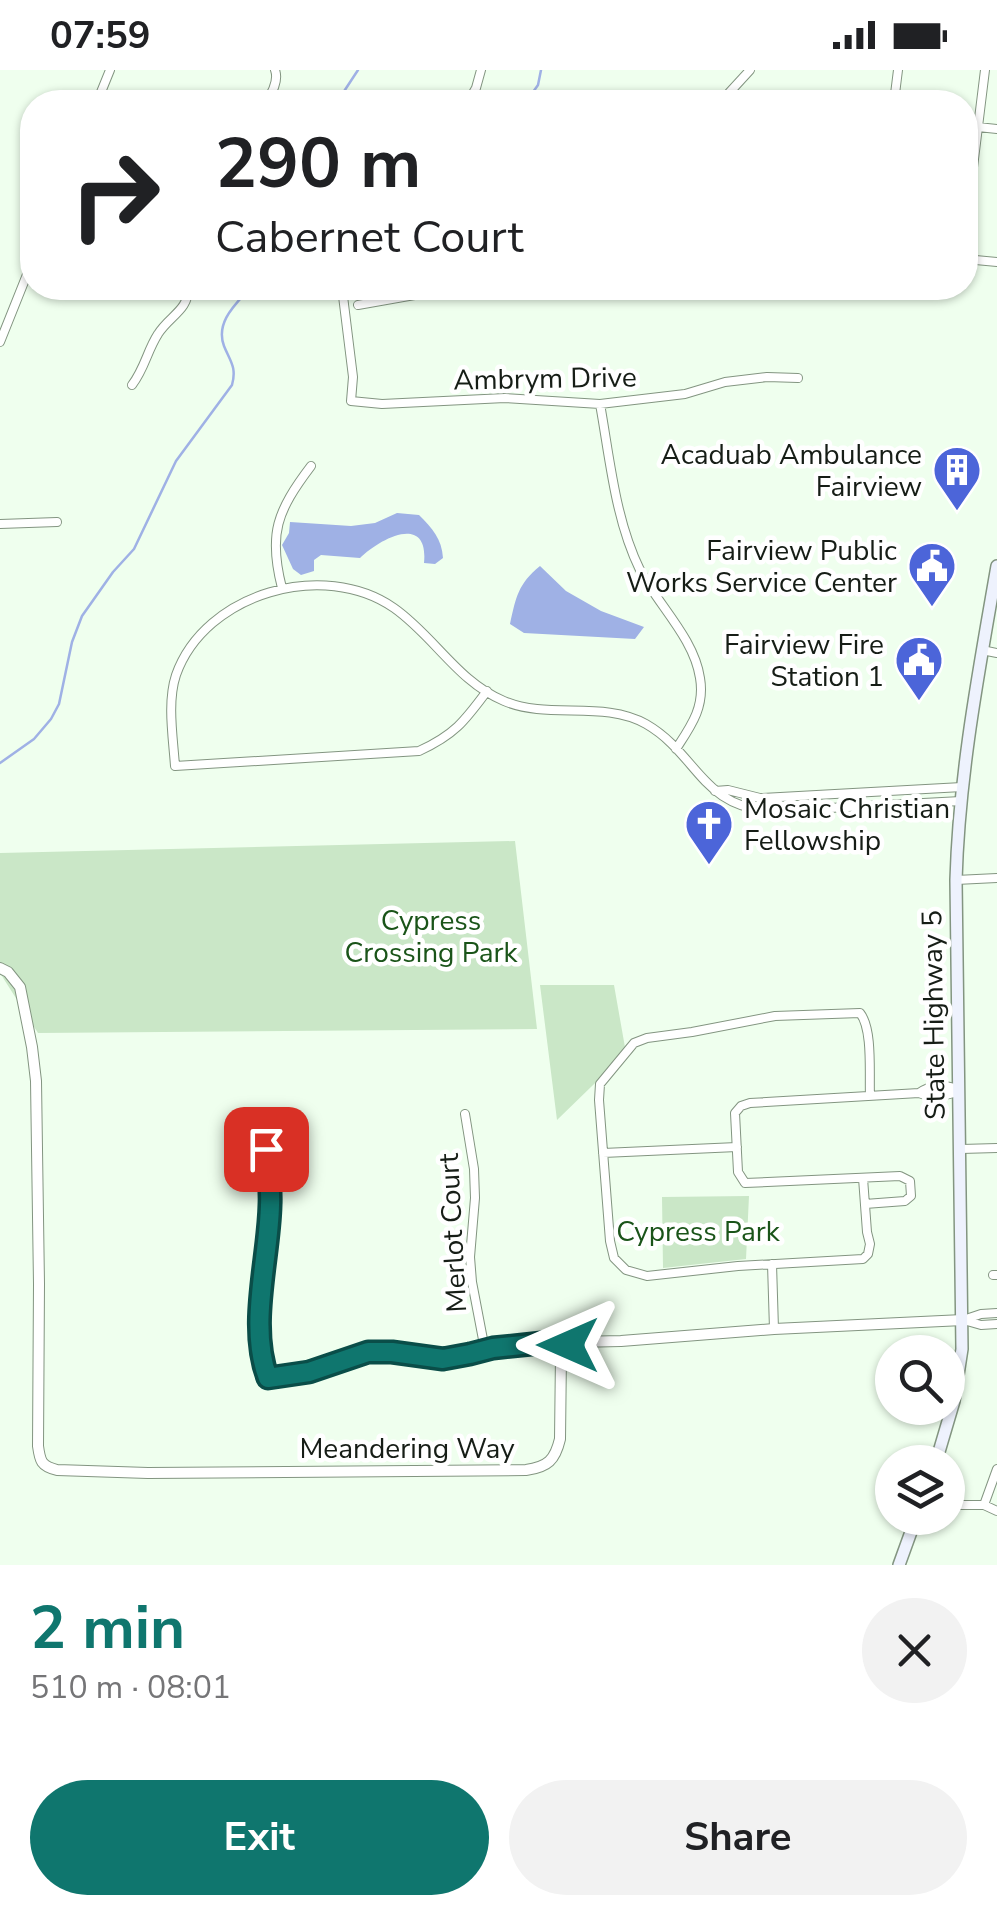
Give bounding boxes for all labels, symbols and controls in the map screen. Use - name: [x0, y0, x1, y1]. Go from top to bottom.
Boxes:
- text: 07:59: [50, 10, 151, 61]
- text: 290 m: [215, 116, 421, 212]
- icon: right: [50, 130, 180, 260]
- text: Cabernet Court: [215, 207, 524, 268]
- street label: Ambrym Drive: [453, 358, 637, 400]
- place label: Acaduab Ambulance Fairview: [661, 436, 922, 506]
- building icon: Acaduab Ambulance Fairview: [931, 444, 983, 512]
- place label: Fairview Public Works Service Center: [626, 532, 897, 602]
- public building icon: Fairview Public Works Service Center: [906, 540, 958, 608]
- place label: Fairview Fire Station 1: [724, 626, 884, 696]
- public building icon: Fairview Fire Station 1: [893, 634, 945, 702]
- place label: Mosaic Christian Fellowship: [744, 790, 950, 860]
- church icon: Mosaic Christian Fellowship: [683, 798, 735, 866]
- park label: Cypress Crossing Park: [344, 902, 519, 972]
- street label: State Highway 5: [913, 910, 955, 1120]
- pin: [224, 1107, 309, 1192]
- icon: arrive: [239, 1122, 294, 1177]
- street label: Merlot Court: [430, 1152, 476, 1313]
- park label: Cypress Park: [616, 1213, 781, 1251]
- position arrow: [516, 1293, 620, 1397]
- map controls: [875, 1335, 965, 1535]
- button: search: [875, 1335, 965, 1425]
- street label: Meandering Way: [299, 1430, 515, 1468]
- button: layers: [875, 1445, 965, 1535]
- text: 2 min: [30, 1587, 185, 1669]
- button: close: [862, 1598, 967, 1703]
- text: 510 m · 08:01: [30, 1666, 231, 1709]
- button: Exit: [30, 1780, 489, 1895]
- button: Share: [509, 1780, 967, 1895]

